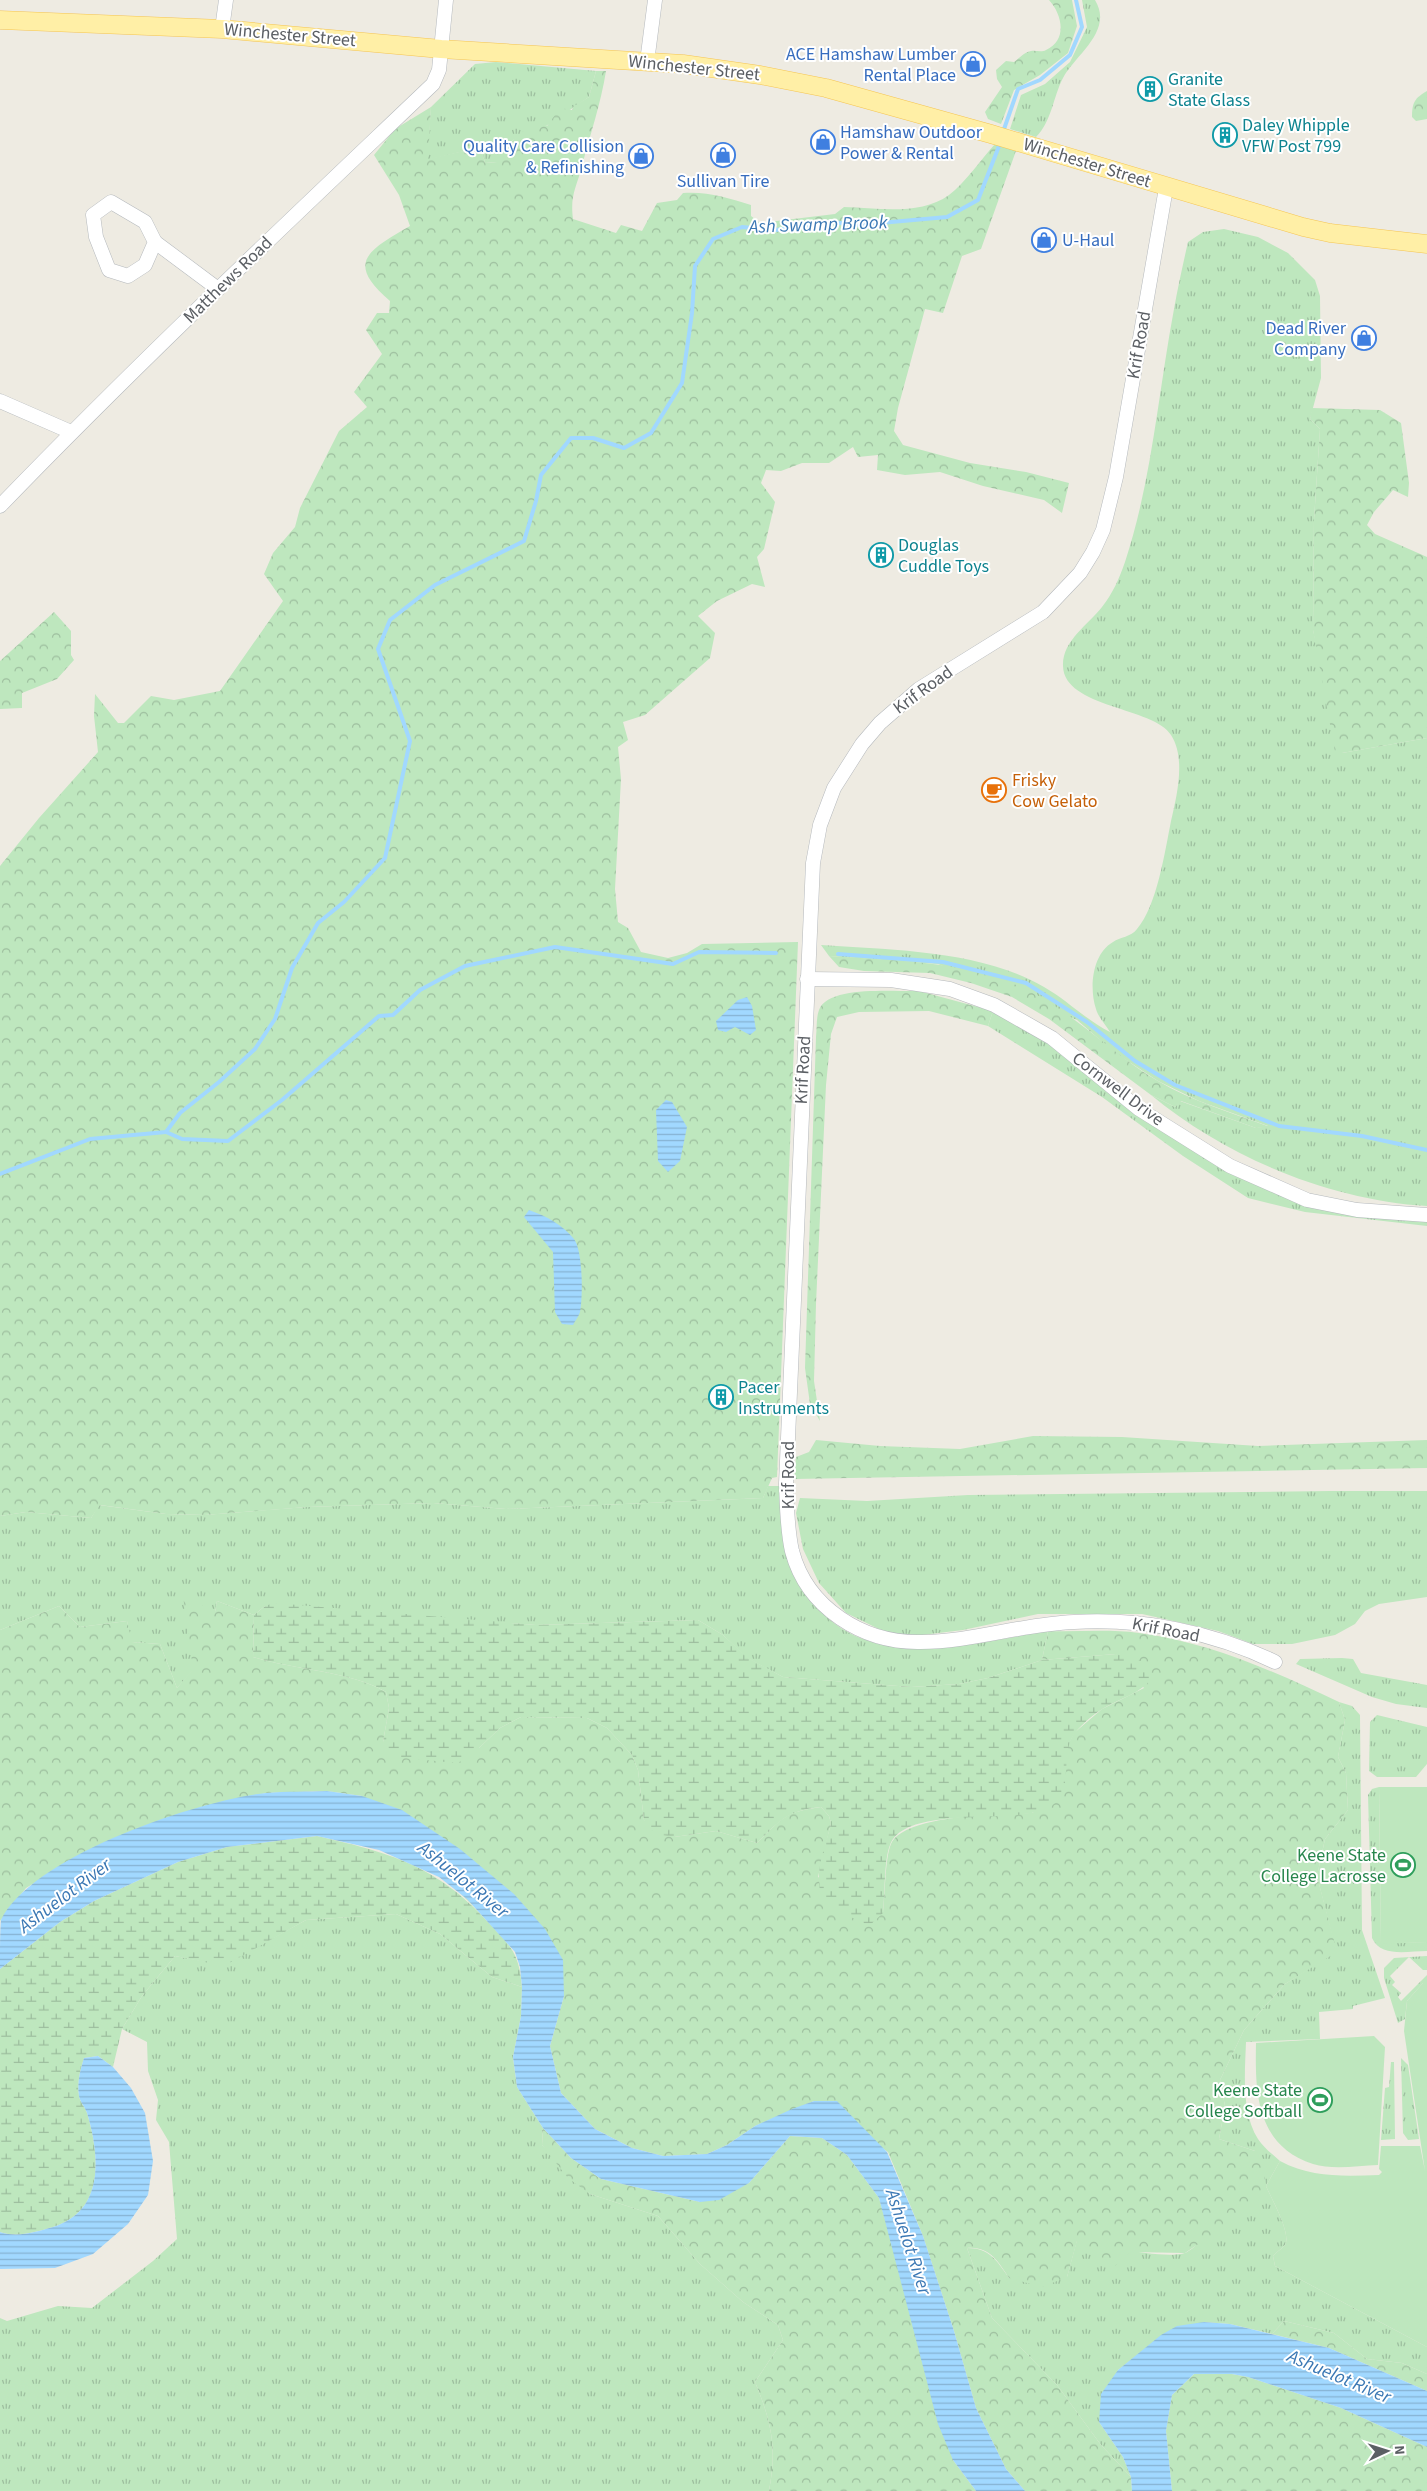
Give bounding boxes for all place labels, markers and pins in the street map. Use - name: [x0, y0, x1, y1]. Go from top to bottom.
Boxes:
- place label: ACE Hamshaw Lumber Rental Place: [786, 42, 957, 88]
- shop icon: ACE Hamshaw Lumber Rental Place: [960, 51, 986, 77]
- place label: Granite State Glass: [1168, 67, 1250, 113]
- building icon: Granite State Glass: [1137, 76, 1163, 102]
- place label: Daley Whipple VFW Post 799: [1242, 113, 1350, 159]
- place label: Hamshaw Outdoor Power & Rental: [840, 120, 983, 166]
- building icon: Daley Whipple VFW Post 799: [1212, 122, 1238, 148]
- shop icon: Hamshaw Outdoor Power & Rental: [810, 129, 836, 155]
- place label: Quality Care Collision & Refinishing: [463, 134, 624, 180]
- shop icon: Sullivan Tire: [710, 142, 736, 168]
- shop icon: Quality Care Collision & Refinishing: [628, 143, 654, 169]
- place label: Sullivan Tire: [677, 169, 769, 194]
- shop icon: U-Haul: [1031, 227, 1057, 253]
- place label: U-Haul: [1062, 228, 1114, 253]
- place label: Dead River Company: [1265, 316, 1347, 362]
- shop icon: Dead River Company: [1351, 325, 1377, 351]
- place label: Douglas Cuddle Toys: [898, 533, 989, 579]
- building icon: Douglas Cuddle Toys: [868, 542, 894, 568]
- place label: Frisky Cow Gelato: [1012, 768, 1098, 814]
- cafe icon: Frisky Cow Gelato: [981, 777, 1007, 803]
- place label: Pacer Instruments: [738, 1375, 829, 1421]
- building icon: Pacer Instruments: [708, 1384, 734, 1410]
- place label: Keene State College Lacrosse: [1261, 1843, 1386, 1889]
- sports icon: Keene State College Lacrosse: [1390, 1852, 1416, 1878]
- place label: Keene State College Softball: [1185, 2078, 1302, 2124]
- sports icon: Keene State College Softball: [1307, 2087, 1333, 2113]

